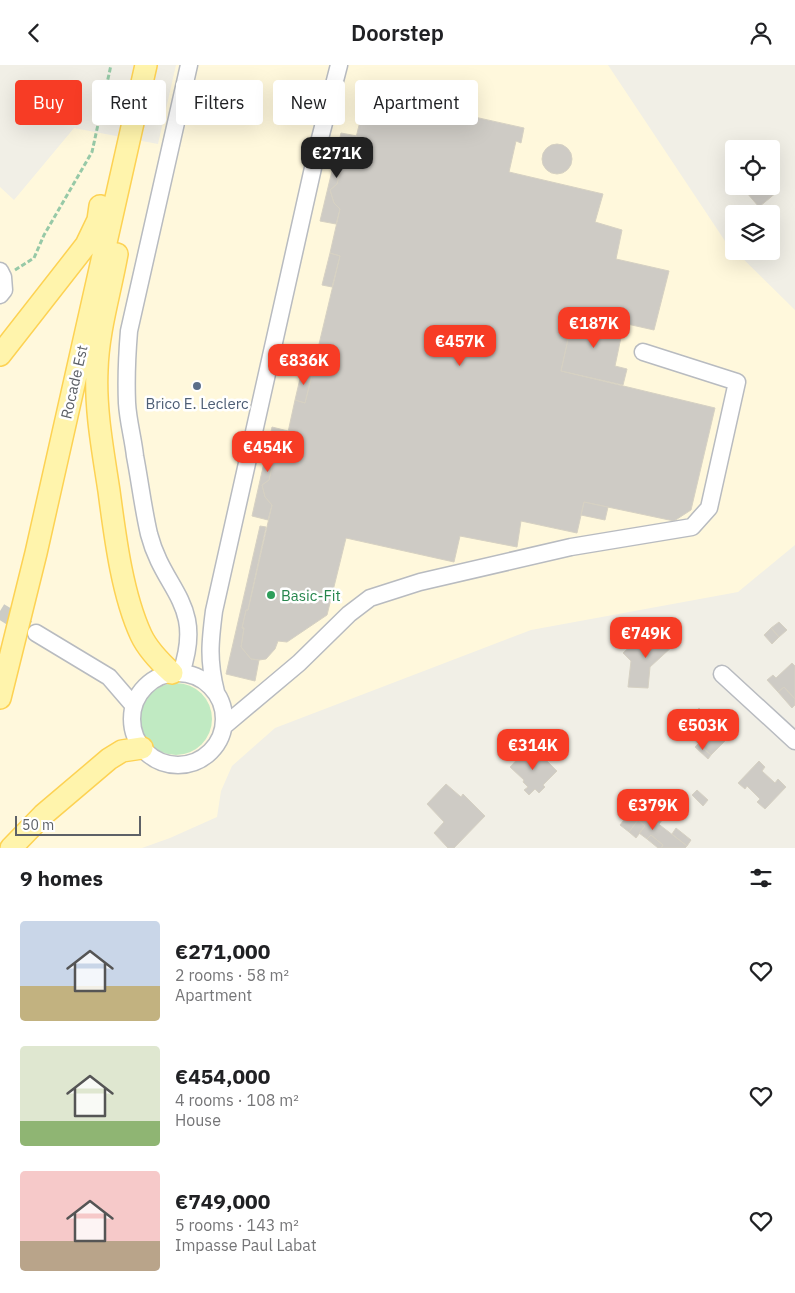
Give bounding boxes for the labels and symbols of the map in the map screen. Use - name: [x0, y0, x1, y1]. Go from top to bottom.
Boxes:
- pin: €271K: [302, 137, 372, 179]
- pin: €187K: [559, 307, 629, 349]
- pin: €457K: [425, 325, 495, 367]
- street label: Rocade Est: [56, 343, 92, 421]
- pin: €836K: [269, 343, 339, 386]
- marker: Brico E. Leclerc: [191, 380, 203, 392]
- place label: Brico E. Leclerc: [145, 394, 249, 413]
- pin: €454K: [233, 431, 303, 473]
- place label: Basic-Fit: [281, 586, 341, 605]
- marker: Basic-Fit: [265, 589, 277, 601]
- pin: €749K: [611, 617, 681, 659]
- pin: €503K: [668, 709, 738, 751]
- pin: €314K: [498, 729, 568, 771]
- pin: €379K: [618, 789, 688, 831]
- scale bar: [15, 813, 141, 836]

